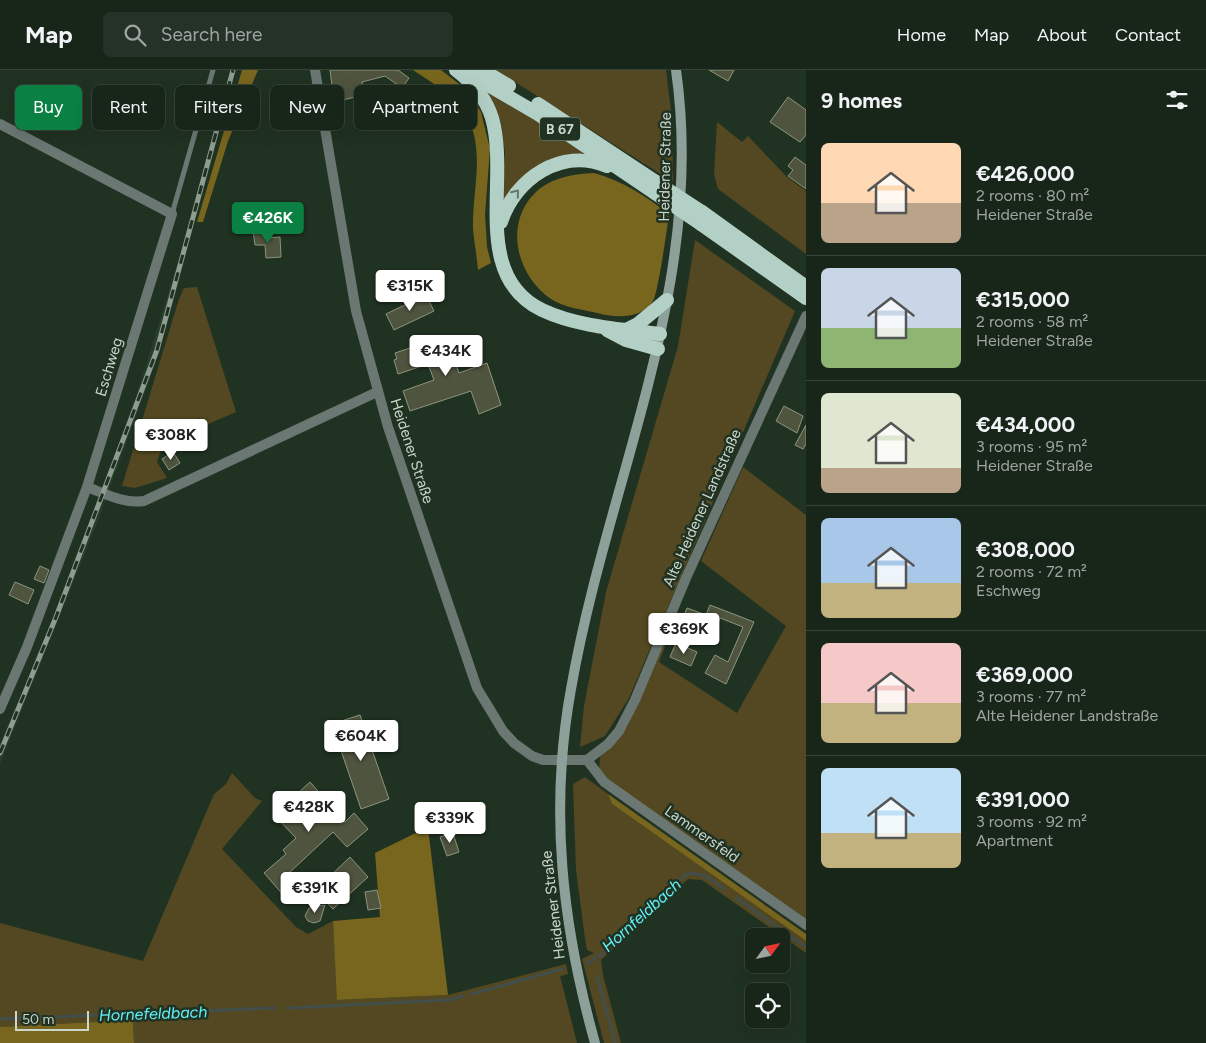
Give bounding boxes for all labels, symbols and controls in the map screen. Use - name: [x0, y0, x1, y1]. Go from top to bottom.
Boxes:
- search box: [103, 12, 453, 57]
- text: Map: [25, 20, 73, 49]
- icon: search: [121, 21, 149, 49]
- text: Search here: [161, 23, 262, 46]
- text: Home: [897, 24, 946, 46]
- text: Map: [974, 24, 1009, 46]
- text: About: [1037, 24, 1087, 46]
- text: Contact: [1115, 24, 1181, 46]
- chip: Buy: [15, 85, 82, 130]
- chip: Rent: [92, 85, 165, 130]
- chip: Filters: [175, 85, 260, 130]
- chip: New: [270, 85, 344, 130]
- chip: Apartment: [354, 85, 477, 130]
- icon: filters: [1163, 86, 1191, 114]
- text: 9 homes: [821, 88, 902, 113]
- street label: Heidener Straße: [655, 112, 675, 222]
- road number: B 67: [540, 118, 580, 140]
- text: €426,000: [976, 161, 1074, 186]
- icon: home: [861, 163, 921, 223]
- text: 2 rooms · 80 m²: [976, 186, 1089, 205]
- one-way arrow: [510, 190, 519, 199]
- pin: €426K: [233, 202, 303, 244]
- text: Heidener Straße: [976, 205, 1093, 224]
- text: €426K: [243, 208, 293, 227]
- pin: €315K: [375, 270, 445, 312]
- text: €315K: [387, 276, 433, 295]
- text: €315,000: [976, 287, 1070, 312]
- icon: home: [861, 288, 921, 348]
- text: 2 rooms · 58 m²: [976, 312, 1088, 331]
- text: Heidener Straße: [976, 331, 1093, 350]
- pin: €434K: [411, 334, 481, 377]
- street label: Eschweg: [92, 335, 126, 399]
- text: €434K: [421, 341, 471, 360]
- street label: Heidener Straße: [387, 396, 437, 506]
- text: €434,000: [976, 412, 1075, 437]
- icon: home: [861, 413, 921, 473]
- pin: €308K: [136, 418, 206, 461]
- text: €308K: [146, 425, 196, 444]
- street label: Alte Heidener Landstraße: [659, 426, 745, 590]
- text: 3 rooms · 95 m²: [976, 437, 1087, 456]
- text: Heidener Straße: [976, 456, 1093, 475]
- text: €308,000: [976, 537, 1075, 562]
- icon: home: [861, 538, 921, 598]
- text: 2 rooms · 72 m²: [976, 562, 1087, 581]
- text: Eschweg: [976, 581, 1041, 600]
- pin: €369K: [649, 612, 719, 655]
- text: €369K: [659, 619, 709, 638]
- text: €369,000: [976, 662, 1073, 687]
- icon: home: [861, 663, 921, 723]
- text: 3 rooms · 77 m²: [976, 687, 1086, 706]
- text: Alte Heidener Landstraße: [976, 706, 1158, 725]
- pin: €604K: [326, 720, 396, 762]
- text: €604K: [335, 726, 387, 745]
- text: €391,000: [976, 787, 1070, 812]
- icon: home: [861, 788, 921, 848]
- pin: €428K: [274, 790, 344, 833]
- text: €428K: [284, 797, 334, 816]
- pin: €339K: [415, 802, 485, 844]
- street label: Lammersfeld: [661, 802, 743, 866]
- text: €339K: [426, 808, 474, 827]
- text: 3 rooms · 92 m²: [976, 812, 1087, 831]
- text: Apartment: [976, 831, 1053, 850]
- street label: Heidener Straße: [537, 850, 569, 960]
- pin: €391K: [280, 872, 350, 914]
- water label: Hornfeldbach: [598, 875, 685, 956]
- text: €391K: [292, 878, 338, 897]
- north arrow: [745, 928, 790, 972]
- map controls: [745, 928, 790, 1028]
- button: locate: [745, 983, 790, 1028]
- water label: Hornefeldbach: [99, 1002, 208, 1025]
- scale bar: [15, 1008, 89, 1031]
- text: 50 m: [22, 1011, 54, 1028]

